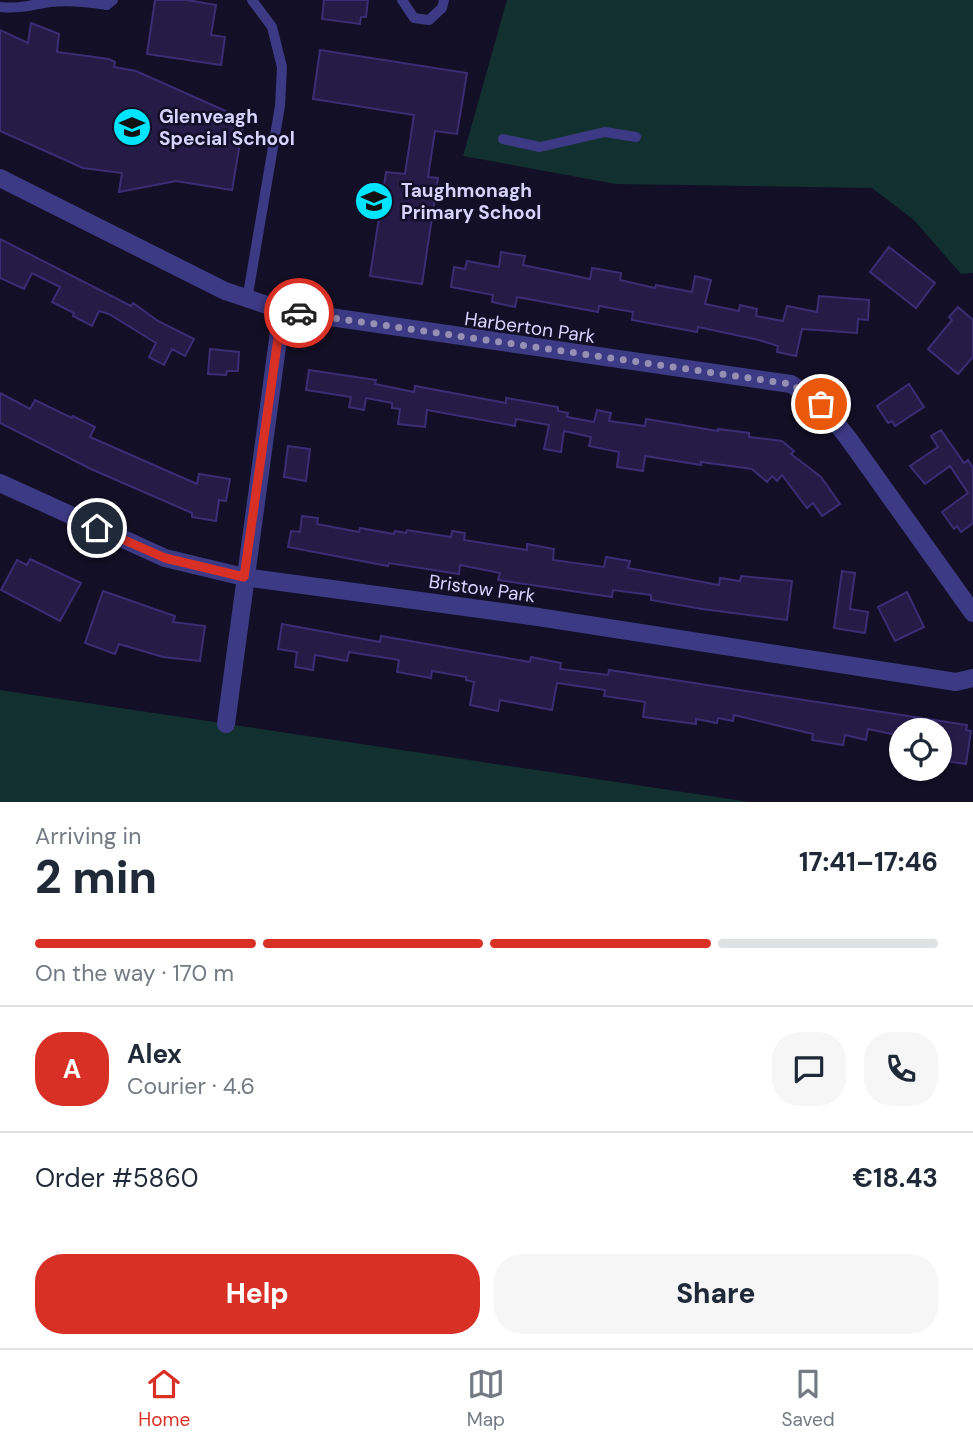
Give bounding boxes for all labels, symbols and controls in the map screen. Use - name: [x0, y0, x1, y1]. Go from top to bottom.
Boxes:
- place label: Glenveagh Special School: [159, 104, 295, 151]
- school or university icon: Glenveagh Special School: [111, 106, 153, 148]
- place label: Taughmonagh Primary School: [401, 178, 541, 225]
- school or university icon: Taughmonagh Primary School: [353, 180, 395, 222]
- courier: [264, 278, 334, 348]
- icon: car: [280, 294, 318, 332]
- street label: Harberton Park: [463, 306, 597, 349]
- pin: [791, 374, 851, 434]
- icon: bag: [802, 385, 840, 423]
- pin: [67, 498, 127, 558]
- icon: home: [78, 509, 116, 547]
- street label: Bristow Park: [427, 569, 537, 608]
- map controls: [889, 718, 952, 781]
- button: locate: [889, 718, 952, 781]
- text: Arriving in: [35, 821, 141, 851]
- text: 17:41–17:46: [799, 845, 938, 879]
- text: 2 min: [35, 847, 157, 907]
- text: On the way · 170 m: [35, 958, 234, 988]
- button: chat: [772, 1032, 846, 1106]
- button: phone: [864, 1032, 938, 1106]
- text: Alex: [127, 1037, 182, 1071]
- text: A: [63, 1052, 81, 1086]
- text: Courier · 4.6: [127, 1071, 255, 1101]
- text: Order #5860: [35, 1161, 199, 1195]
- text: €18.43: [852, 1161, 938, 1195]
- button: Help: [35, 1254, 480, 1334]
- button: Share: [494, 1254, 938, 1334]
- tab: Home: [138, 1365, 190, 1432]
- tab: Map: [467, 1365, 505, 1432]
- tab: Saved: [781, 1365, 835, 1432]

